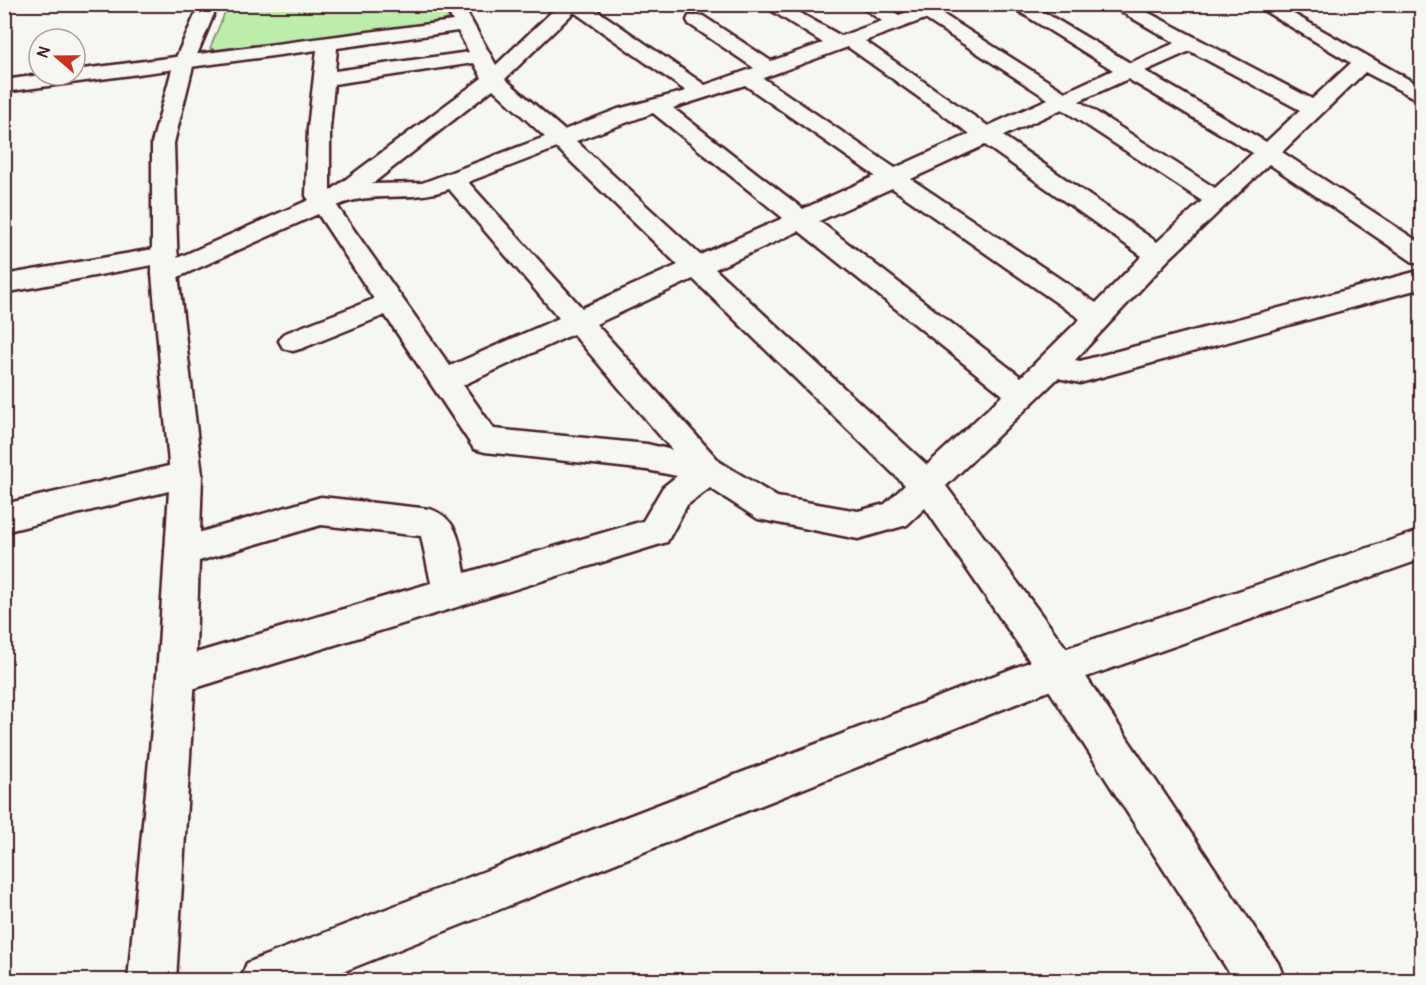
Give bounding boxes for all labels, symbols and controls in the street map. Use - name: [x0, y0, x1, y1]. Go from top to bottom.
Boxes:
- north arrow: [27, 27, 87, 87]
- text: N: [33, 44, 55, 61]

